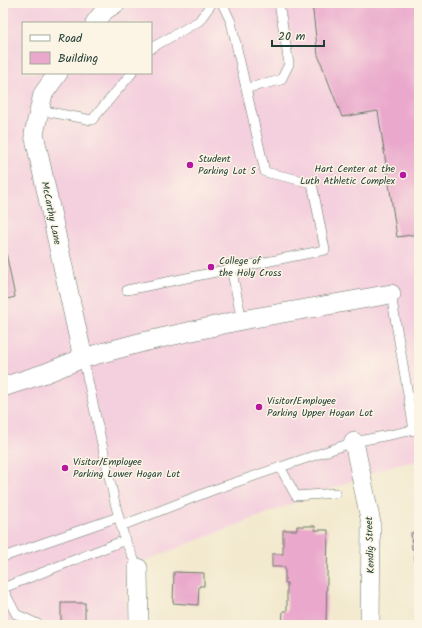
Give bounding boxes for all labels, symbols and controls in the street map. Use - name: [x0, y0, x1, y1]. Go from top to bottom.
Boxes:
- legend: [22, 22, 152, 74]
- scale bar: [272, 22, 324, 48]
- text: 20 m: [278, 27, 306, 46]
- text: Road: [58, 29, 83, 48]
- text: Building: [58, 49, 98, 68]
- place label: Student Parking Lot 5: [198, 151, 256, 179]
- marker: Student Parking Lot 5: [185, 160, 195, 170]
- place label: Hart Center at the Luth Athletic Complex: [300, 161, 396, 189]
- marker: Hart Center at the Luth Athletic Complex: [398, 170, 408, 180]
- street label: McCarthy Lane: [36, 180, 66, 247]
- place label: College of the Holy Cross: [219, 253, 282, 281]
- marker: College of the Holy Cross: [206, 262, 216, 272]
- place label: Visitor/Employee Parking Upper Hogan Lot: [267, 393, 373, 421]
- marker: Visitor/Employee Parking Upper Hogan Lot: [254, 402, 264, 412]
- place label: Visitor/Employee Parking Lower Hogan Lot: [73, 454, 180, 482]
- marker: Visitor/Employee Parking Lower Hogan Lot: [60, 463, 70, 473]
- street label: Kendig Street: [361, 516, 379, 574]

